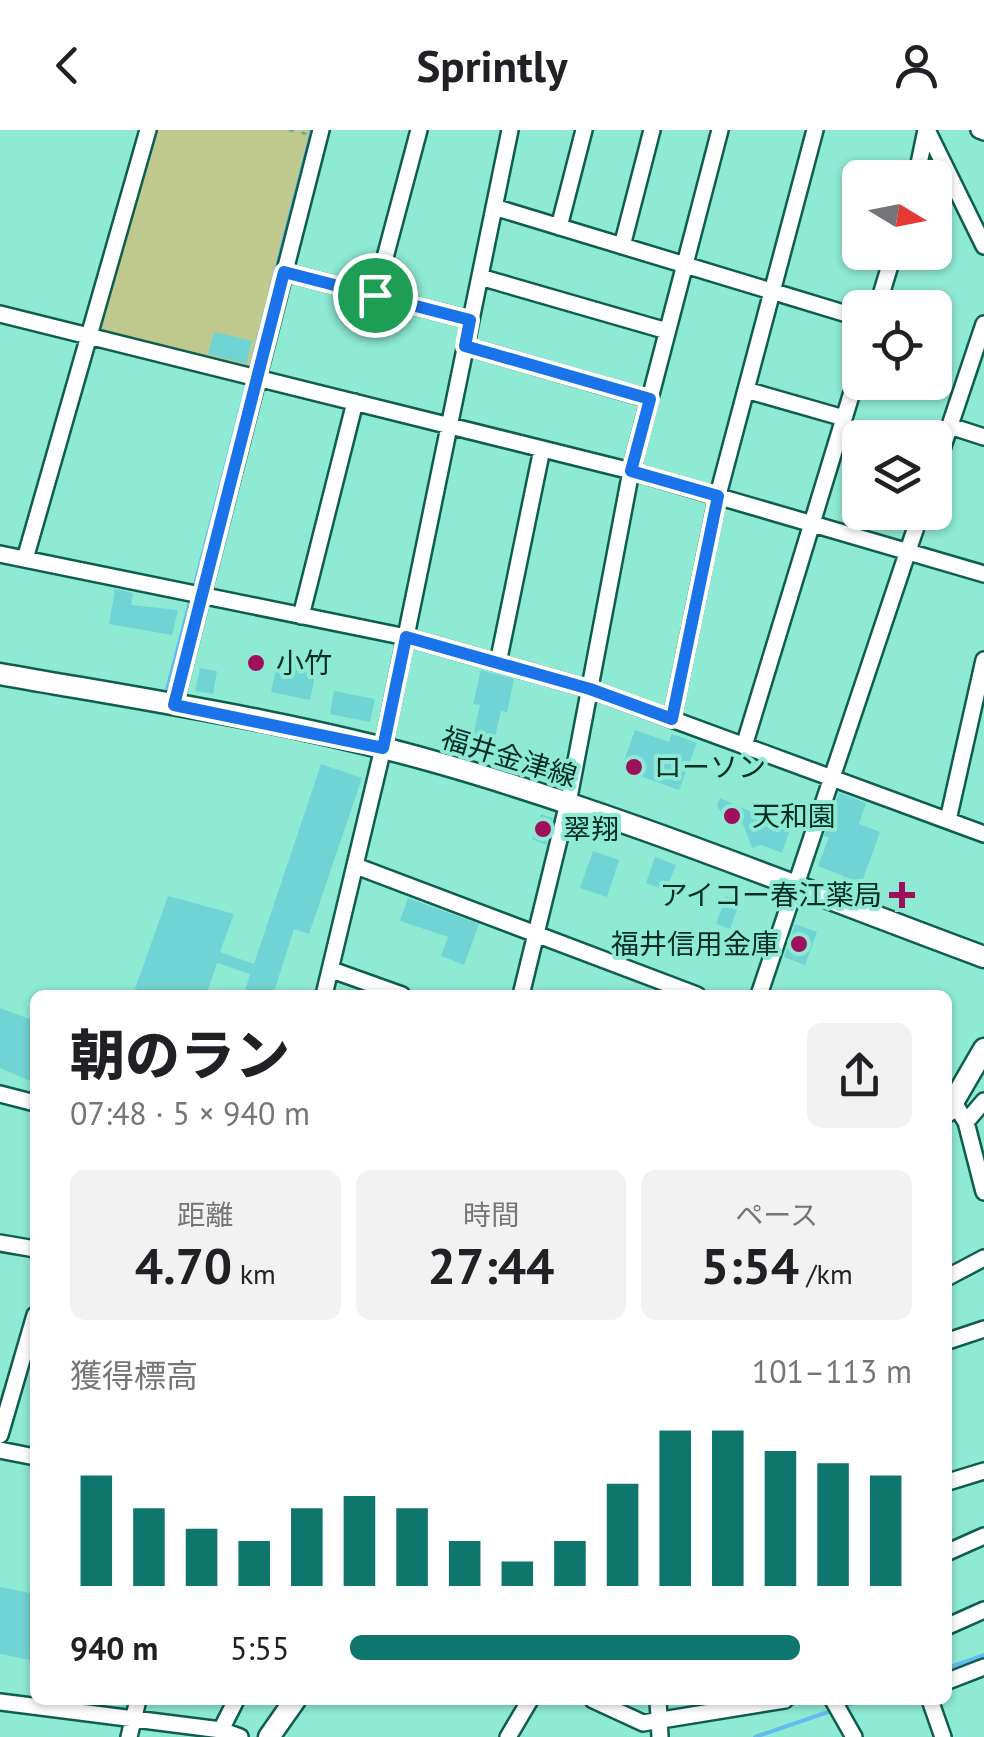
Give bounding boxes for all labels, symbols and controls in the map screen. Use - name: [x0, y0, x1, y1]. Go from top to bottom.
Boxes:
- text: Sprintly: [416, 36, 568, 94]
- icon: back: [40, 38, 95, 93]
- icon: person: [889, 38, 944, 93]
- north arrow: [842, 160, 952, 270]
- map controls: [842, 160, 952, 530]
- pin: [333, 253, 418, 338]
- icon: arrive: [348, 268, 403, 323]
- button: locate: [842, 290, 952, 400]
- button: layers: [842, 420, 952, 530]
- place label: 小竹: [276, 644, 332, 681]
- marker: 小竹: [245, 652, 267, 674]
- street label: 福井金津線: [437, 718, 582, 795]
- place label: ローソン: [654, 748, 766, 785]
- marker: ローソン: [623, 756, 645, 778]
- place label: 天和園: [752, 797, 836, 834]
- marker: 天和園: [721, 805, 743, 827]
- place label: 翠翔: [563, 810, 619, 847]
- marker: 翠翔: [532, 818, 554, 840]
- place label: アイコー春江薬局: [659, 876, 882, 913]
- marker: アイコー春江薬局: [891, 884, 913, 906]
- place label: 福井信用金庫: [611, 925, 779, 962]
- marker: 福井信用金庫: [788, 933, 810, 955]
- text: 朝のラン: [70, 1019, 290, 1090]
- button: share: [807, 1023, 912, 1128]
- text: 07:48 · 5 × 940 m: [70, 1092, 310, 1134]
- text: 距離: [177, 1196, 233, 1233]
- text: 時間: [463, 1196, 519, 1233]
- text: ペース: [735, 1196, 818, 1233]
- text: 4.70: [135, 1233, 232, 1298]
- text: 27:44: [428, 1233, 554, 1298]
- text: 5:54: [701, 1233, 799, 1298]
- text: km: [232, 1255, 276, 1292]
- text: /km: [799, 1255, 853, 1292]
- text: 101–113 m: [752, 1350, 912, 1392]
- text: 獲得標高: [70, 1354, 198, 1396]
- text: 940 m: [70, 1627, 158, 1669]
- text: 5:55: [230, 1627, 289, 1669]

